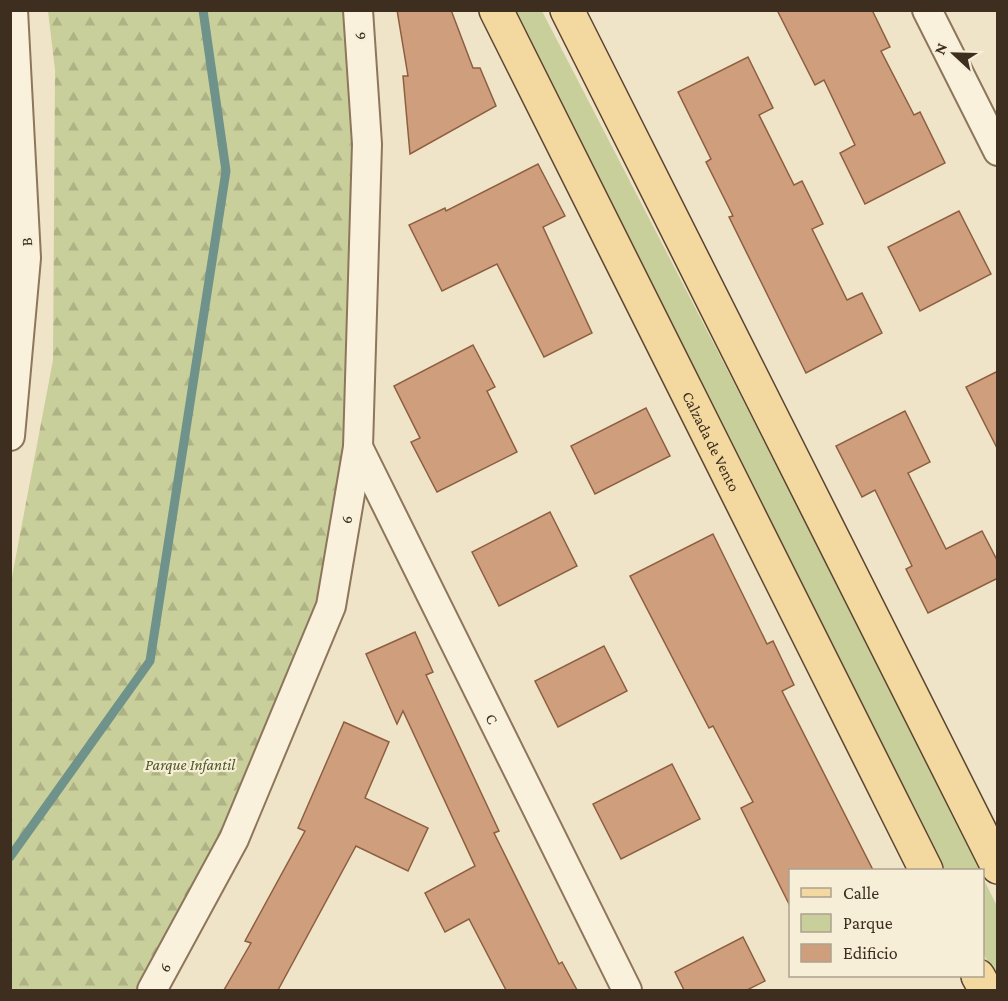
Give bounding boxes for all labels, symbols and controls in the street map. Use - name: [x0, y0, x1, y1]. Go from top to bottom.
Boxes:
- north arrow: [924, 24, 984, 84]
- street label: 6: [351, 31, 368, 41]
- text: N: [931, 40, 951, 57]
- street label: B: [18, 237, 35, 247]
- street label: Calzada de Vento: [679, 389, 743, 494]
- street label: 6: [337, 514, 355, 525]
- street label: C: [482, 711, 502, 727]
- park label: Parque Infantil: [145, 756, 236, 774]
- legend: [789, 869, 984, 977]
- text: Calle: [843, 883, 879, 903]
- text: Parque: [843, 913, 893, 933]
- text: Edificio: [843, 943, 898, 963]
- street label: 6: [155, 960, 174, 975]

